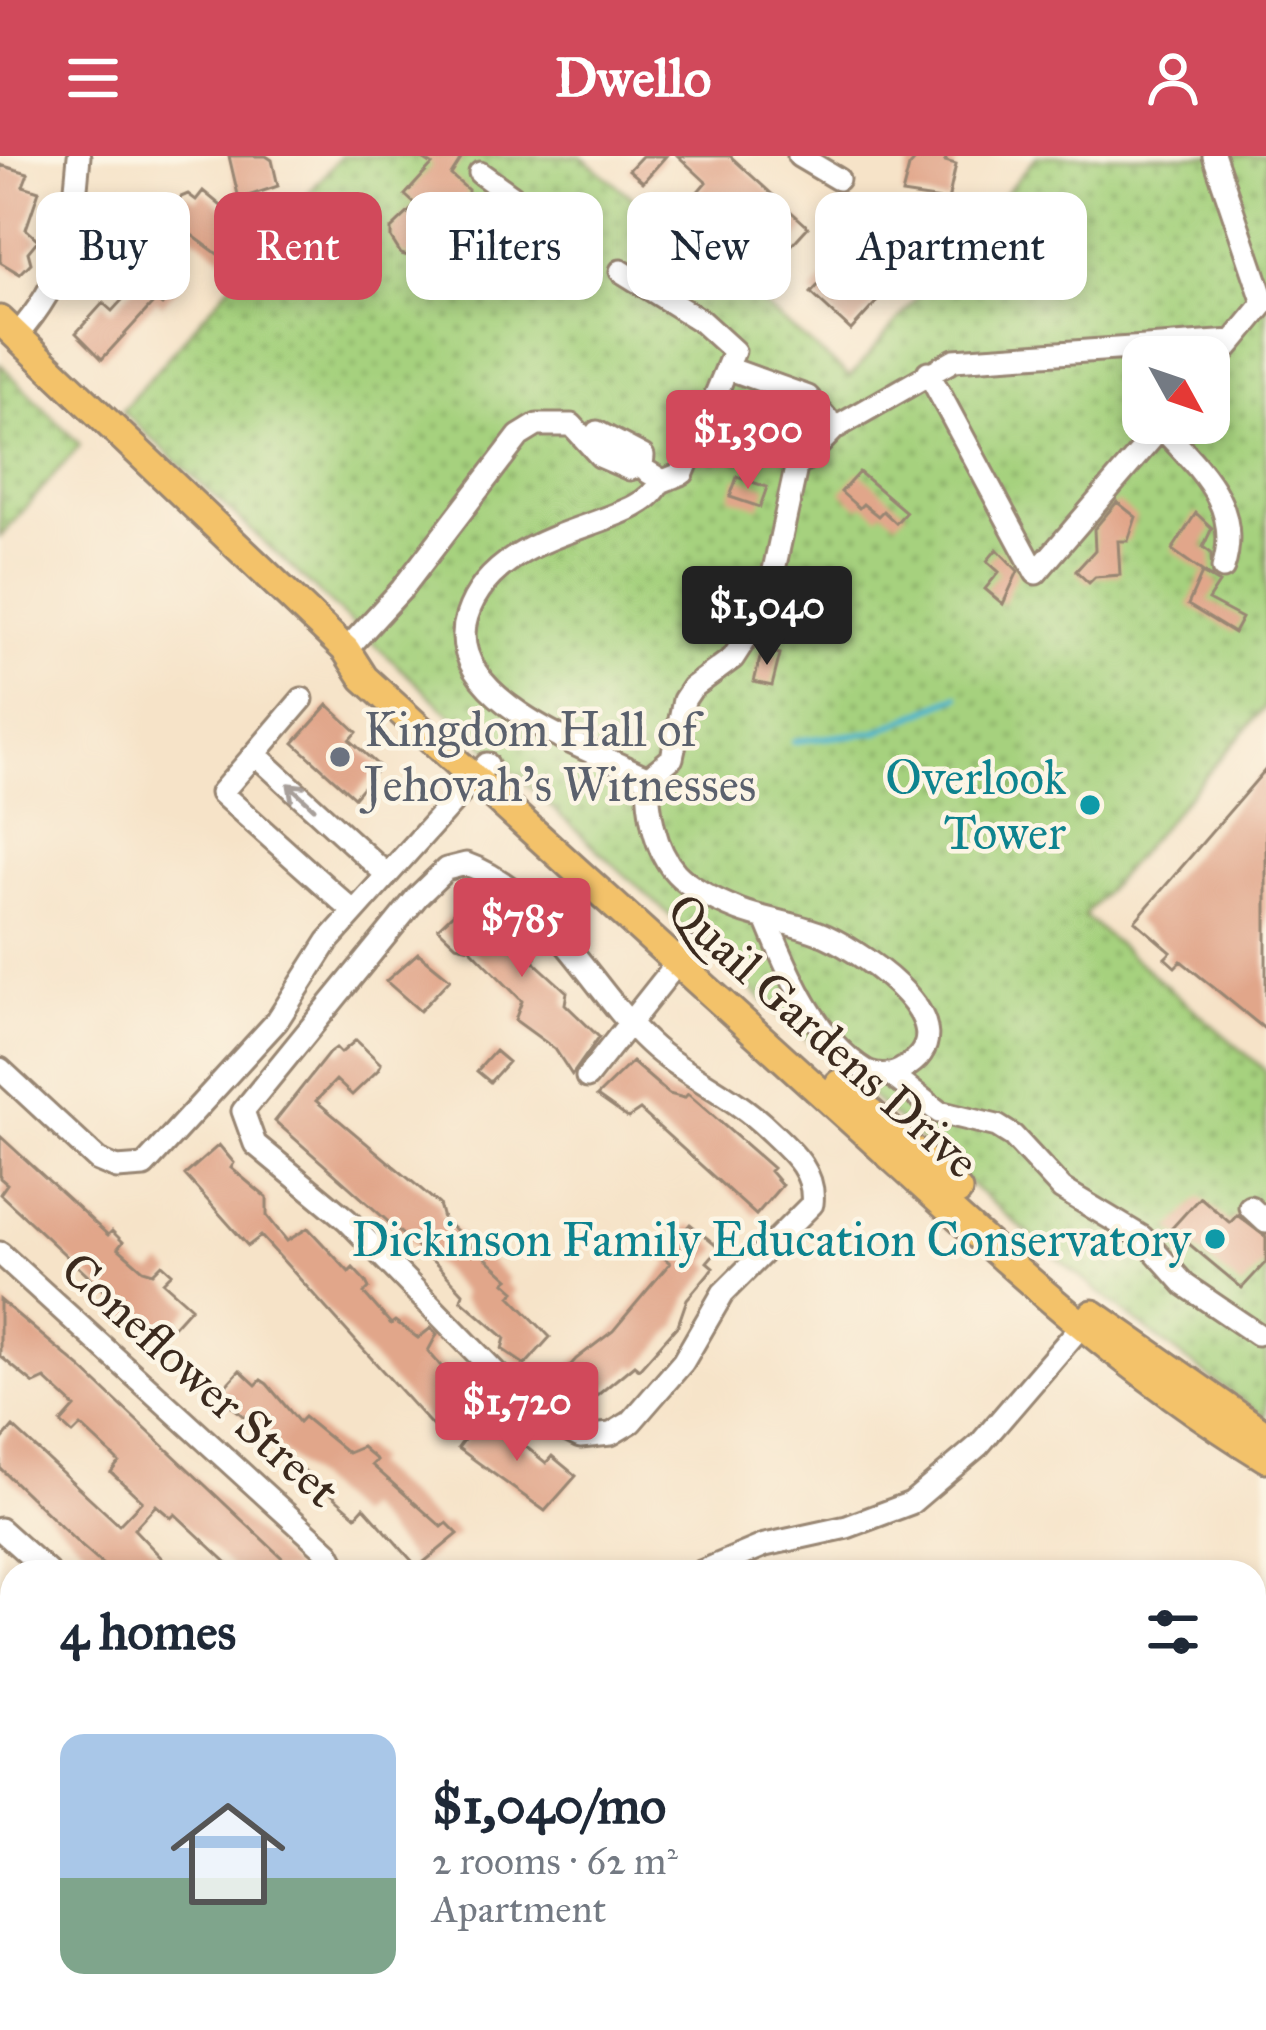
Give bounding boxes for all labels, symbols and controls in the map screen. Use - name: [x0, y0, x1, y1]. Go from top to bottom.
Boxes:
- icon: menu: [60, 45, 126, 111]
- text: Dwello: [555, 45, 711, 111]
- icon: person: [1140, 45, 1206, 111]
- chip: Buy: [36, 192, 190, 300]
- chip: Rent: [214, 192, 382, 300]
- chip: Filters: [406, 192, 603, 300]
- chip: New: [627, 192, 791, 300]
- chip: Apartment: [815, 192, 1087, 300]
- north arrow: [1122, 336, 1230, 444]
- map controls: [1122, 336, 1230, 444]
- pin: $1,300: [650, 390, 846, 492]
- text: $1,300: [693, 405, 803, 453]
- pin: $1,040: [669, 566, 865, 668]
- text: $1,040: [709, 581, 825, 629]
- place label: Kingdom Hall of Jehovah’s Witnesses: [359, 700, 756, 814]
- marker: Kingdom Hall of Jehovah’s Witnesses: [327, 744, 353, 770]
- place label: Overlook Tower: [885, 748, 1067, 862]
- one-way arrow: [287, 782, 317, 811]
- marker: Overlook Tower: [1077, 792, 1103, 818]
- pin: $785: [451, 878, 593, 980]
- street label: Quail Gardens Drive: [656, 880, 991, 1191]
- text: $785: [480, 893, 564, 941]
- place label: Dickinson Family Education Conservatory: [351, 1210, 1192, 1269]
- marker: Dickinson Family Education Conservatory: [1202, 1226, 1228, 1252]
- street label: Coneflower Street: [50, 1239, 352, 1520]
- pin: $1,720: [419, 1362, 615, 1464]
- text: $1,720: [462, 1377, 572, 1425]
- icon: filters: [1140, 1599, 1206, 1665]
- text: 4 homes: [60, 1601, 236, 1663]
- text: $1,040/mo: [432, 1775, 666, 1837]
- icon: home: [156, 1782, 300, 1926]
- text: 2 rooms · 62 m²: [432, 1837, 678, 1885]
- text: Apartment: [432, 1885, 606, 1933]

